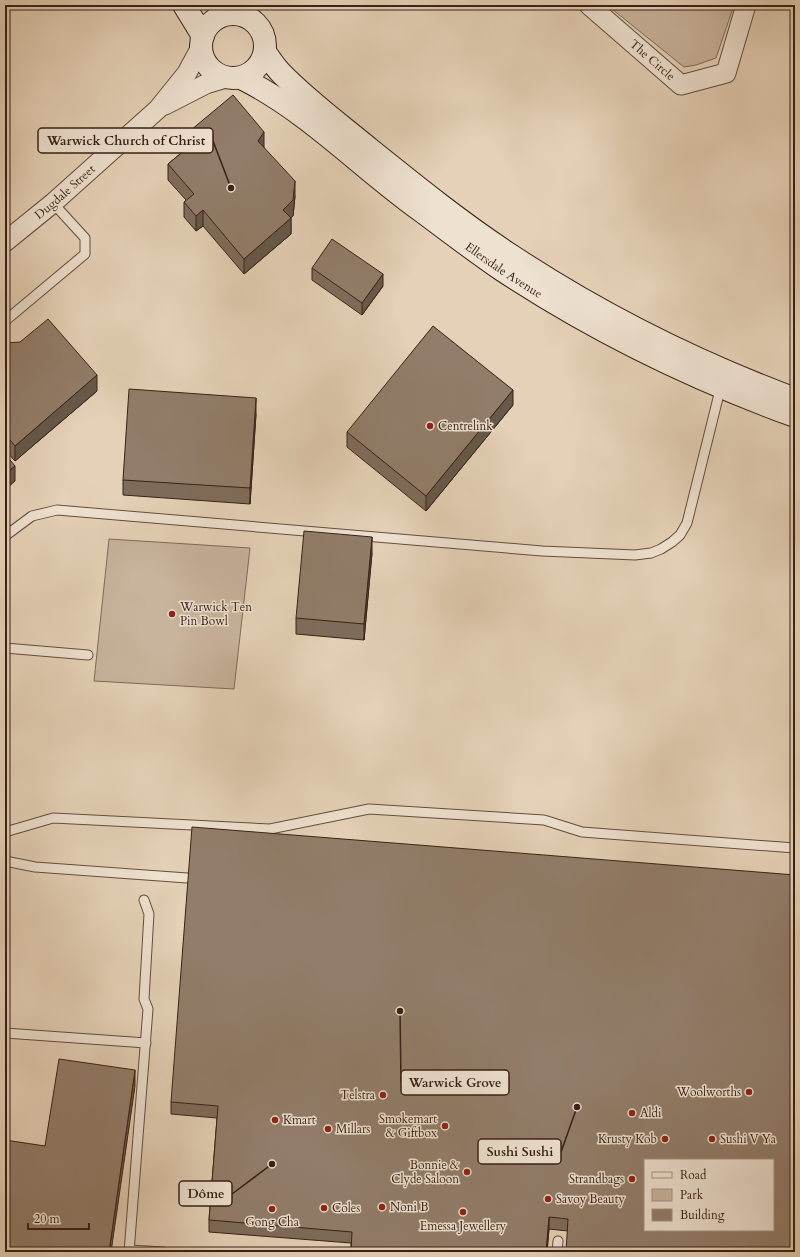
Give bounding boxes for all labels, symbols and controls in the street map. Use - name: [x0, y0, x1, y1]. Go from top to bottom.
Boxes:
- street label: The Circle: [626, 36, 678, 84]
- callout: Warwick Church of Christ: [38, 128, 213, 153]
- text: Warwick Church of Christ: [46, 132, 206, 150]
- street label: Dugdale Street: [31, 161, 99, 223]
- street label: Ellersdale Avenue: [462, 238, 545, 302]
- place label: Centrelink: [438, 418, 493, 434]
- marker: Centrelink: [425, 421, 435, 431]
- place label: Warwick Ten Pin Bowl: [179, 599, 252, 629]
- marker: Warwick Ten Pin Bowl: [167, 609, 177, 619]
- callout: Warwick Grove: [401, 1070, 509, 1095]
- text: Warwick Grove: [408, 1074, 501, 1092]
- place label: Woolworths: [676, 1084, 741, 1100]
- place label: Telstra: [340, 1087, 376, 1103]
- marker: Woolworths: [744, 1087, 754, 1097]
- marker: Telstra: [378, 1090, 388, 1100]
- place label: Aldi: [640, 1105, 662, 1121]
- marker: Aldi: [627, 1108, 637, 1118]
- place label: Smokemart & Giftbox: [379, 1111, 437, 1141]
- place label: Kmart: [283, 1112, 316, 1128]
- marker: Kmart: [270, 1115, 280, 1125]
- place label: Millars: [336, 1121, 370, 1137]
- marker: Smokemart & Giftbox: [440, 1121, 450, 1131]
- marker: Millars: [323, 1124, 333, 1134]
- place label: Krusty Kob: [598, 1131, 657, 1147]
- place label: Sushi V Ya: [720, 1131, 777, 1147]
- marker: Krusty Kob: [660, 1134, 670, 1144]
- marker: Sushi V Ya: [707, 1134, 717, 1144]
- callout: Sushi Sushi: [478, 1139, 561, 1164]
- text: Sushi Sushi: [487, 1143, 553, 1161]
- place label: Bonnie & Clyde Saloon: [391, 1157, 459, 1187]
- legend: [644, 1159, 774, 1231]
- marker: Bonnie & Clyde Saloon: [462, 1167, 472, 1177]
- text: Road: [680, 1167, 707, 1183]
- place label: Strandbags: [569, 1171, 624, 1187]
- marker: Strandbags: [627, 1174, 637, 1184]
- callout: Dôme: [179, 1181, 232, 1206]
- text: Dôme: [187, 1185, 225, 1203]
- text: Park: [680, 1187, 704, 1203]
- place label: Savoy Beauty: [556, 1191, 625, 1207]
- marker: Savoy Beauty: [543, 1194, 553, 1204]
- place label: Noni B: [390, 1199, 428, 1215]
- place label: Coles: [332, 1200, 360, 1216]
- marker: Noni B: [377, 1202, 387, 1212]
- marker: Coles: [319, 1203, 329, 1213]
- marker: Gong Cha: [267, 1204, 277, 1214]
- scale bar: [28, 1205, 89, 1231]
- marker: Emessa Jewellery: [458, 1207, 468, 1217]
- text: Building: [680, 1207, 725, 1223]
- text: 20 m: [34, 1211, 61, 1227]
- place label: Gong Cha: [245, 1214, 300, 1230]
- place label: Emessa Jewellery: [420, 1218, 507, 1234]

